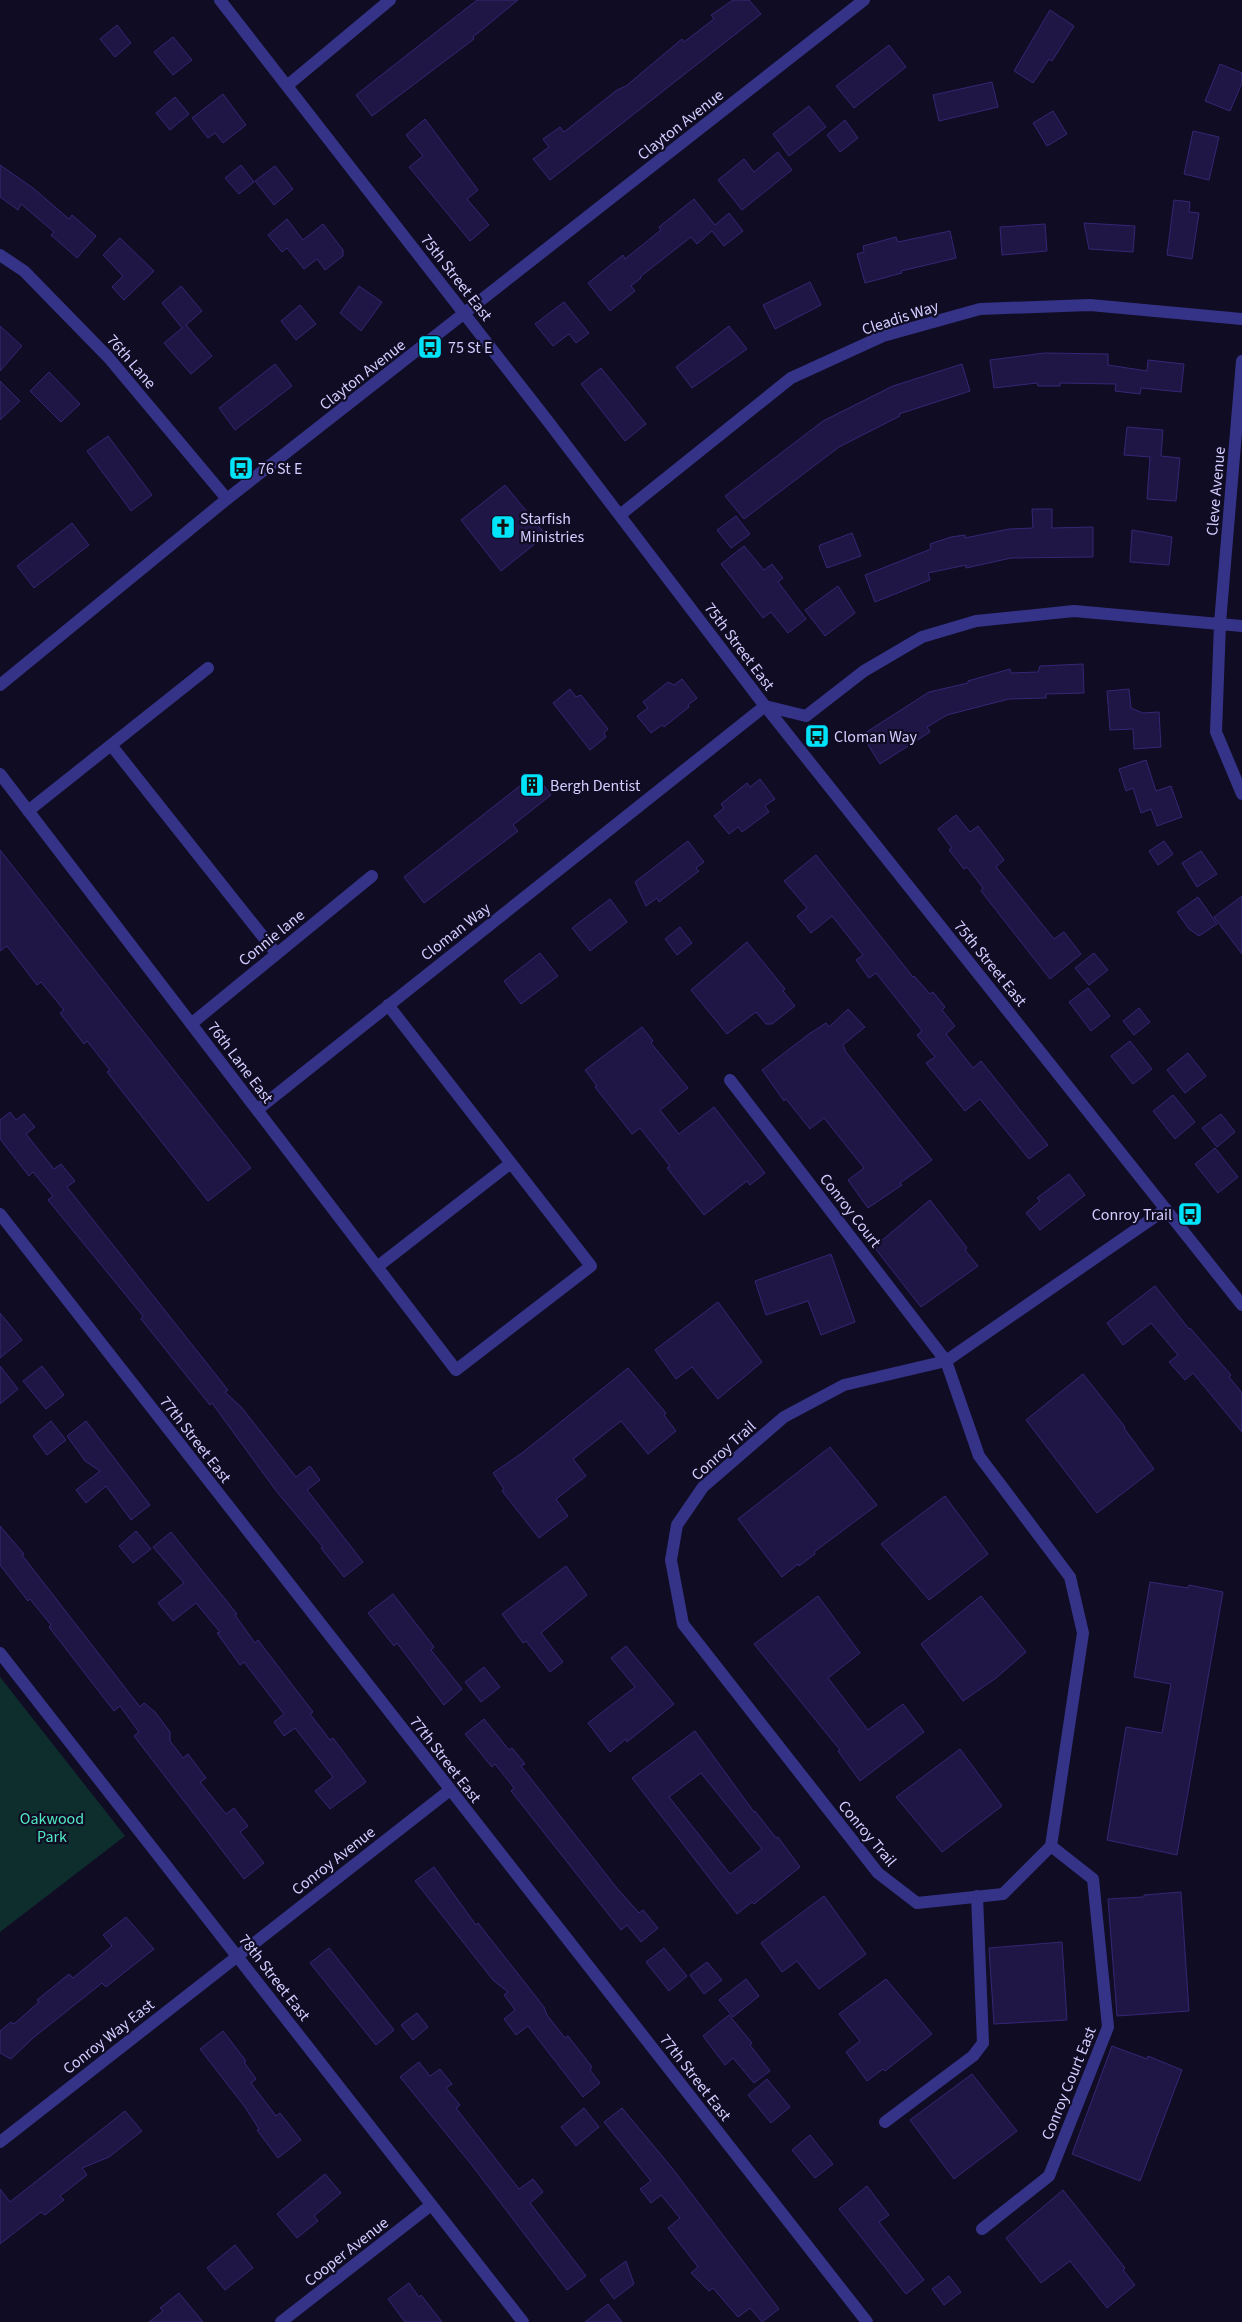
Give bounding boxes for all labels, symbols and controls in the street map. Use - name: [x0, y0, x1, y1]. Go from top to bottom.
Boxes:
- street label: Clayton Avenue: [633, 84, 728, 165]
- street label: 75th Street East: [415, 230, 497, 326]
- street label: Cleadis Way: [859, 295, 942, 341]
- street label: 76th Lane: [101, 330, 161, 394]
- street label: Clayton Avenue: [315, 334, 410, 415]
- bus stop icon: 75 St E: [417, 334, 443, 360]
- place label: 75 St E: [448, 337, 492, 359]
- street label: Cleve Avenue: [1201, 446, 1231, 536]
- bus stop icon: 76 St E: [228, 455, 254, 481]
- place label: 76 St E: [258, 458, 302, 480]
- place label: Starfish Ministries: [520, 508, 584, 548]
- church icon: Starfish Ministries: [490, 514, 516, 540]
- street label: 75th Street East: [699, 598, 780, 696]
- bus stop icon: Cloman Way: [804, 723, 830, 749]
- place label: Cloman Way: [834, 726, 918, 748]
- building icon: Bergh Dentist: [519, 772, 545, 798]
- place label: Bergh Dentist: [550, 775, 641, 797]
- street label: Cloman Way: [416, 897, 496, 966]
- street label: Connie lane: [234, 904, 309, 971]
- street label: 75th Street East: [949, 916, 1032, 1012]
- street label: 76th Lane East: [202, 1017, 279, 1109]
- street label: Conroy Court: [814, 1169, 887, 1253]
- bus stop icon: Conroy Trail: [1177, 1201, 1203, 1227]
- place label: Conroy Trail: [1092, 1204, 1172, 1226]
- street label: 77th Street East: [154, 1392, 236, 1488]
- street label: Conroy Trail: [686, 1416, 761, 1486]
- street label: 77th Street East: [404, 1712, 486, 1808]
- street label: Conroy Trail: [833, 1796, 901, 1871]
- park label: Oakwood Park: [20, 1808, 84, 1848]
- street label: Conroy Avenue: [287, 1821, 380, 1900]
- street label: 78th Street East: [233, 1930, 315, 2026]
- street label: Conroy Way East: [58, 1994, 159, 2079]
- street label: Conroy Court East: [1036, 2023, 1102, 2143]
- street label: 77th Street East: [654, 2030, 736, 2126]
- street label: Cooper Avenue: [300, 2212, 393, 2292]

